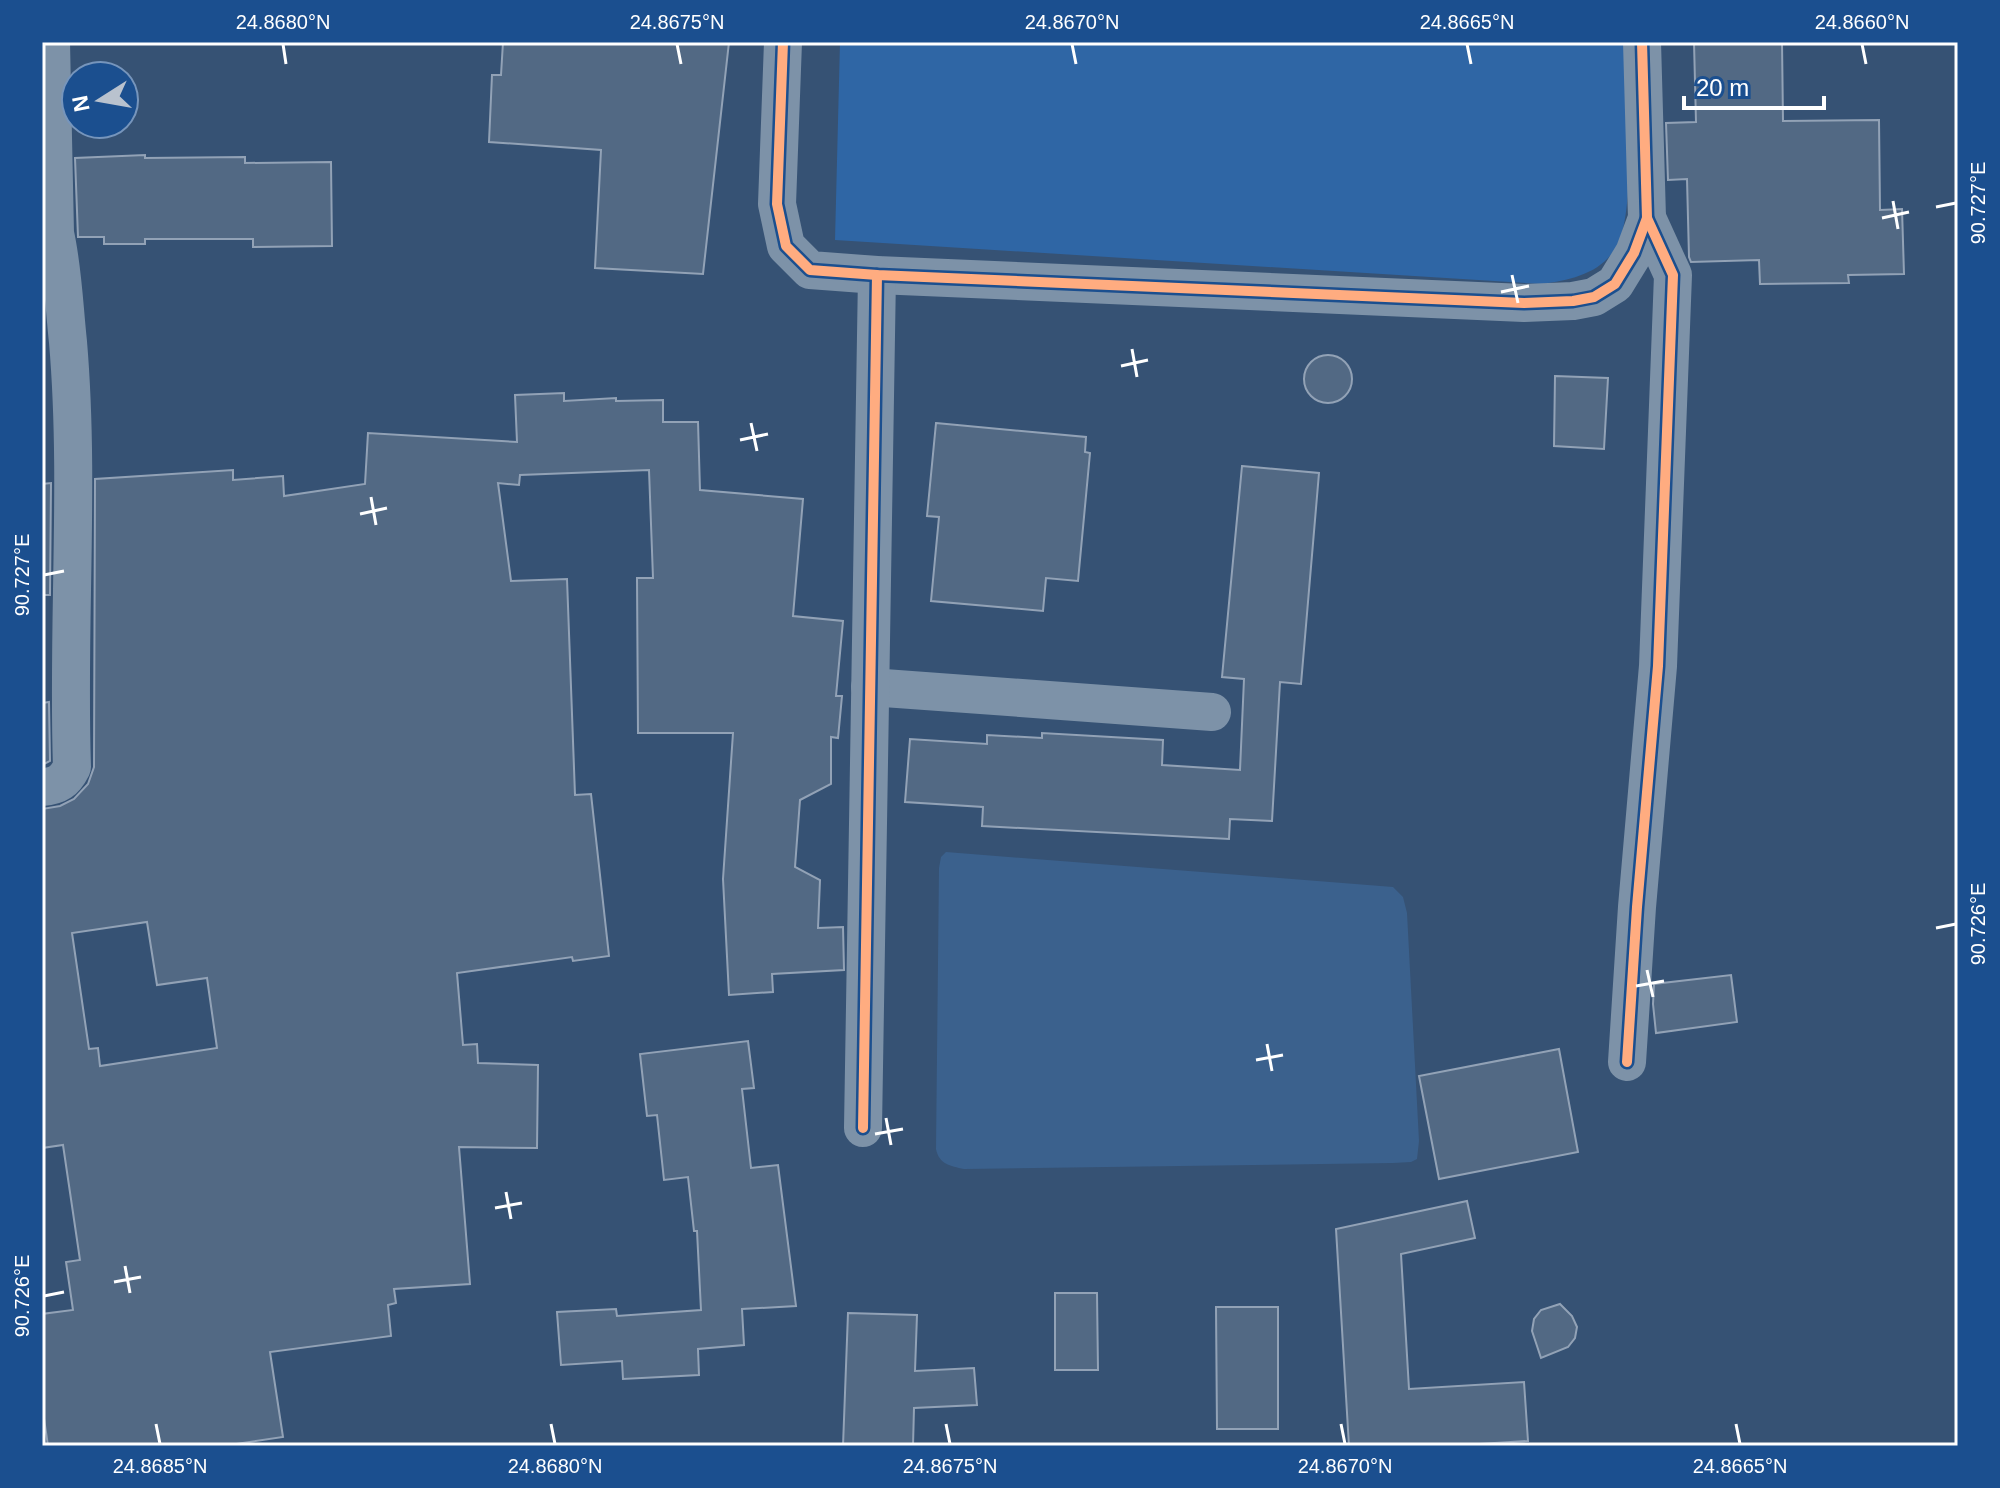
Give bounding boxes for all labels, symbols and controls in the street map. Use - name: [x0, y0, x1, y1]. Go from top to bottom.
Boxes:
- text: 24.8680°N: [236, 11, 330, 33]
- text: 24.8675°N: [630, 11, 724, 33]
- text: 24.8670°N: [1025, 11, 1119, 33]
- text: 24.8665°N: [1420, 11, 1514, 33]
- text: 24.8660°N: [1815, 11, 1909, 33]
- north arrow: [60, 60, 140, 140]
- scale bar: [1684, 60, 1824, 110]
- text: 20 m: [1696, 74, 1749, 101]
- text: N: [67, 94, 95, 114]
- text: 90.727°E: [1967, 162, 1989, 244]
- text: 90.727°E: [11, 534, 33, 616]
- text: 90.726°E: [1967, 883, 1989, 965]
- text: 90.726°E: [11, 1255, 33, 1337]
- text: 24.8685°N: [113, 1455, 207, 1477]
- text: 24.8680°N: [508, 1455, 602, 1477]
- text: 24.8675°N: [903, 1455, 997, 1477]
- text: 24.8670°N: [1298, 1455, 1392, 1477]
- text: 24.8665°N: [1693, 1455, 1787, 1477]

